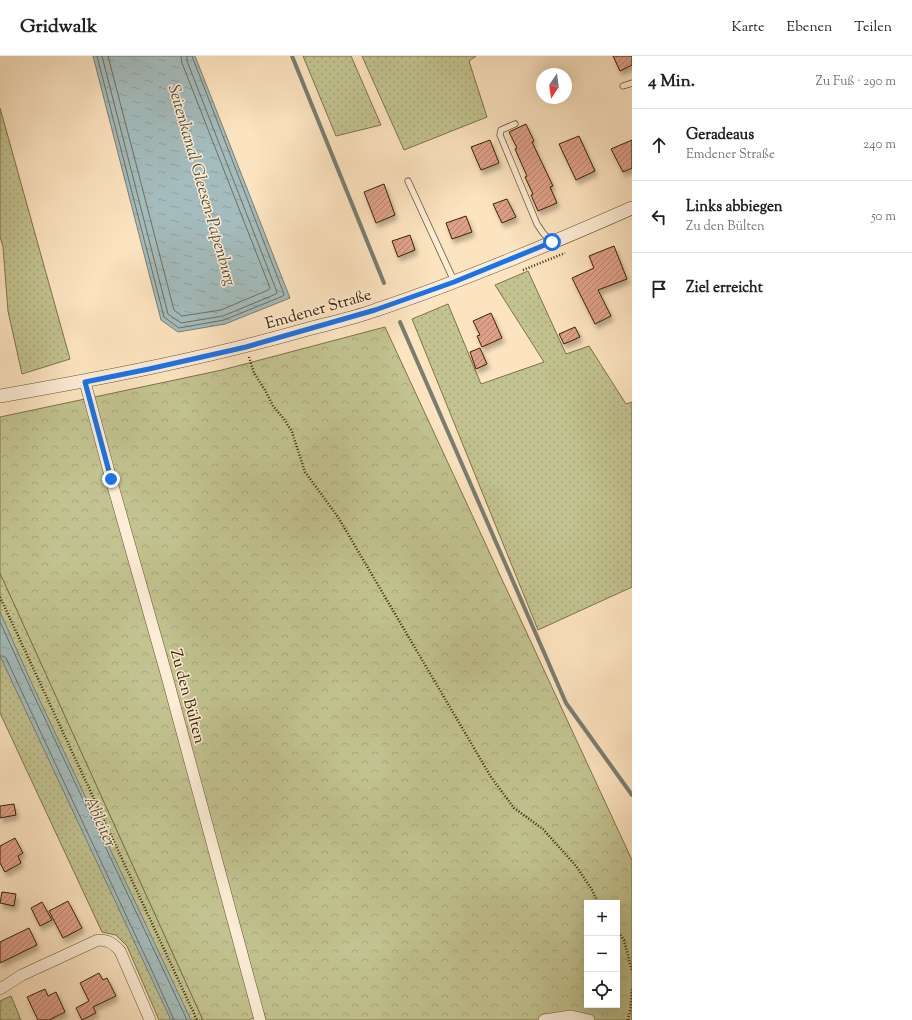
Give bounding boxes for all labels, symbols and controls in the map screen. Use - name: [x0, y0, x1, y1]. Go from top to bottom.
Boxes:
- text: Gridwalk: [20, 14, 97, 41]
- text: Karte: [732, 18, 765, 38]
- text: Ebenen: [787, 18, 832, 38]
- text: Teilen: [854, 18, 892, 38]
- north arrow: [536, 68, 572, 104]
- text: 4 Min.: [648, 70, 695, 94]
- text: Zu Fuß · 290 m: [815, 73, 896, 91]
- water label: Seitenkanal Gleesen-Papenburg: [161, 82, 242, 290]
- text: Geradeaus: [686, 125, 754, 146]
- icon: ahead: [648, 134, 670, 156]
- text: 240 m: [863, 136, 896, 154]
- text: Emdener Straße: [686, 146, 775, 164]
- text: Links abbiegen: [686, 197, 783, 218]
- icon: left: [648, 206, 670, 228]
- text: 50 m: [871, 208, 896, 226]
- text: Zu den Bülten: [686, 218, 765, 236]
- route start: [543, 233, 561, 251]
- icon: arrive: [648, 278, 670, 300]
- text: Ziel erreicht: [686, 278, 763, 299]
- street label: Emdener Straße: [263, 284, 374, 337]
- route end: [102, 470, 120, 488]
- street label: Zu den Bülten: [163, 647, 210, 747]
- water label: Ableiter: [77, 792, 122, 851]
- map controls: [584, 900, 620, 1008]
- button: +: [584, 900, 620, 936]
- button: −: [584, 936, 620, 972]
- button: locate: [584, 972, 620, 1008]

